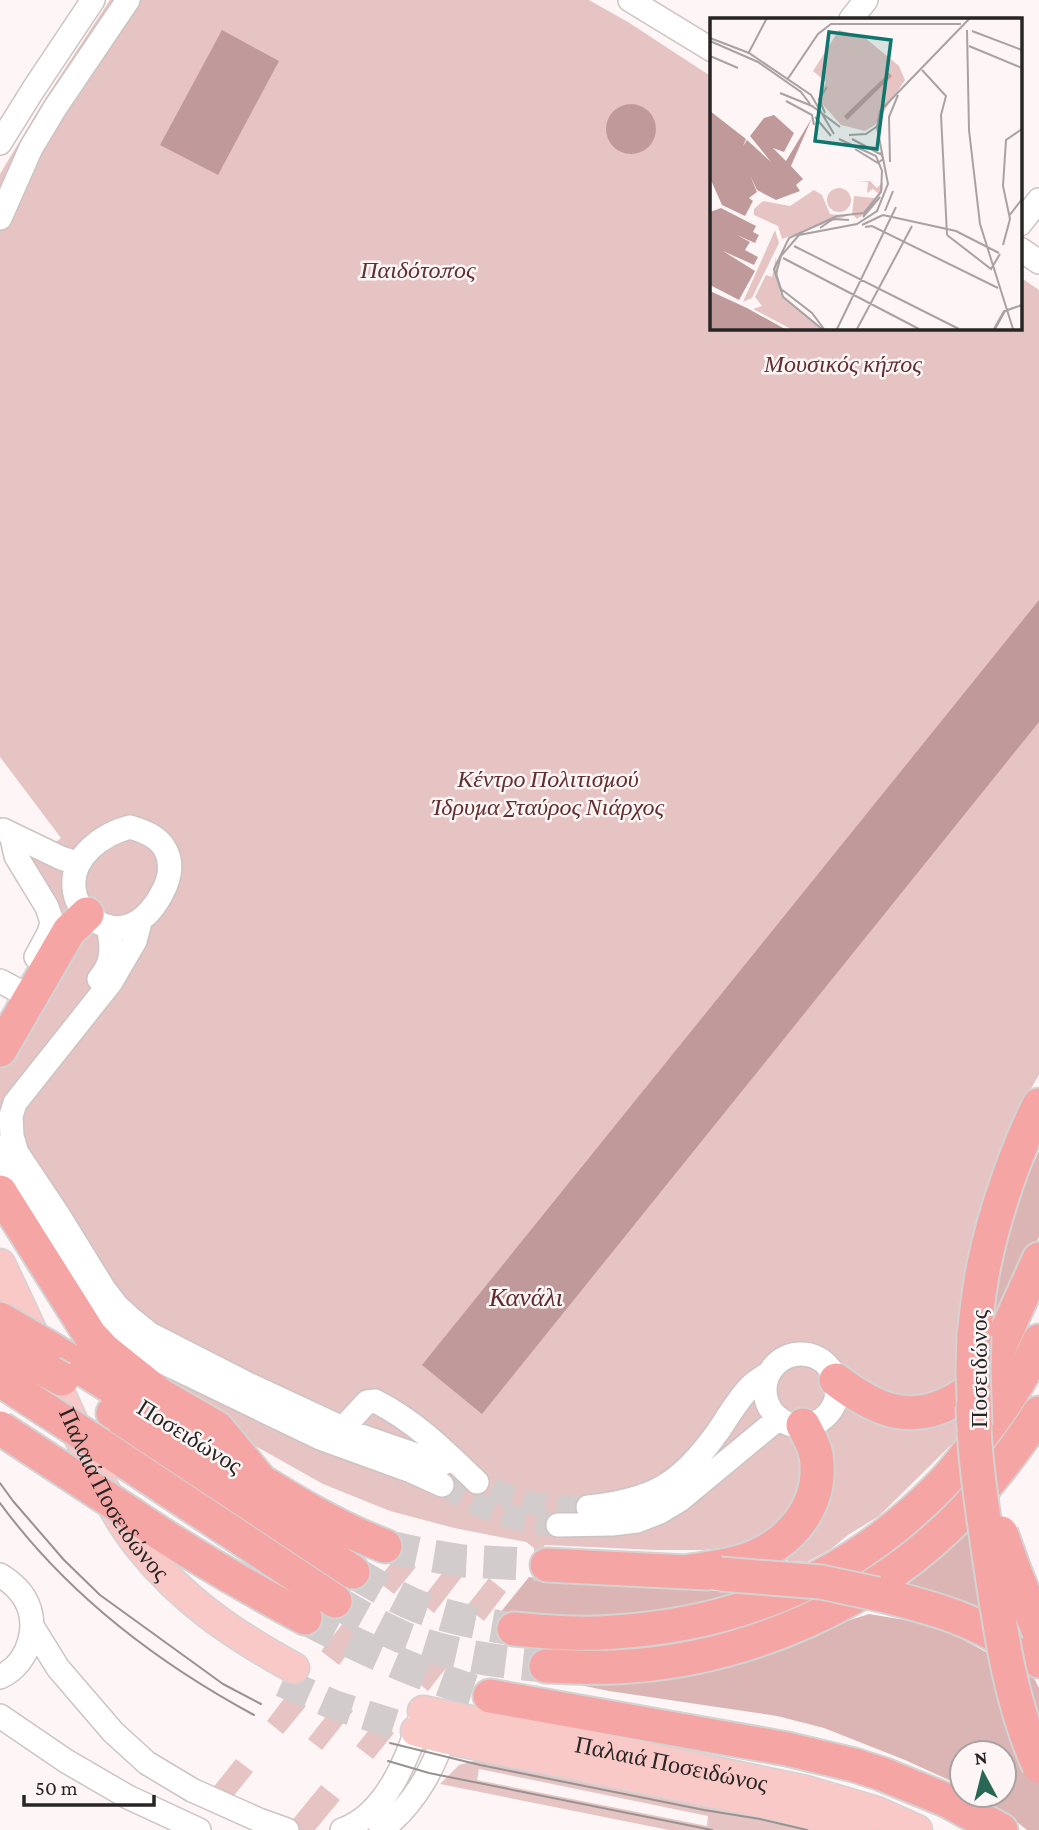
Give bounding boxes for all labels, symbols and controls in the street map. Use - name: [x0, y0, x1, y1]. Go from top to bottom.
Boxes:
- inset map: [710, 18, 1021, 329]
- park label: Παιδότοπος: [359, 256, 476, 283]
- park label: Μουσικός κήπος: [763, 350, 922, 377]
- park label: Κέντρο Πολιτισμού Ίδρυμα Σταύρος Νιάρχος: [432, 765, 665, 820]
- water label: Κανάλι: [488, 1283, 563, 1312]
- street label: Ποσειδώνος: [965, 1309, 992, 1428]
- street label: Ποσειδώνος: [133, 1393, 248, 1479]
- street label: Παλαιά Ποσειδώνος: [54, 1403, 176, 1586]
- street label: Παλαιά Ποσειδώνος: [573, 1730, 771, 1796]
- north arrow: [948, 1739, 1018, 1809]
- text: N: [973, 1746, 989, 1769]
- scale bar: [24, 1764, 154, 1808]
- text: 50 m: [35, 1776, 78, 1800]

